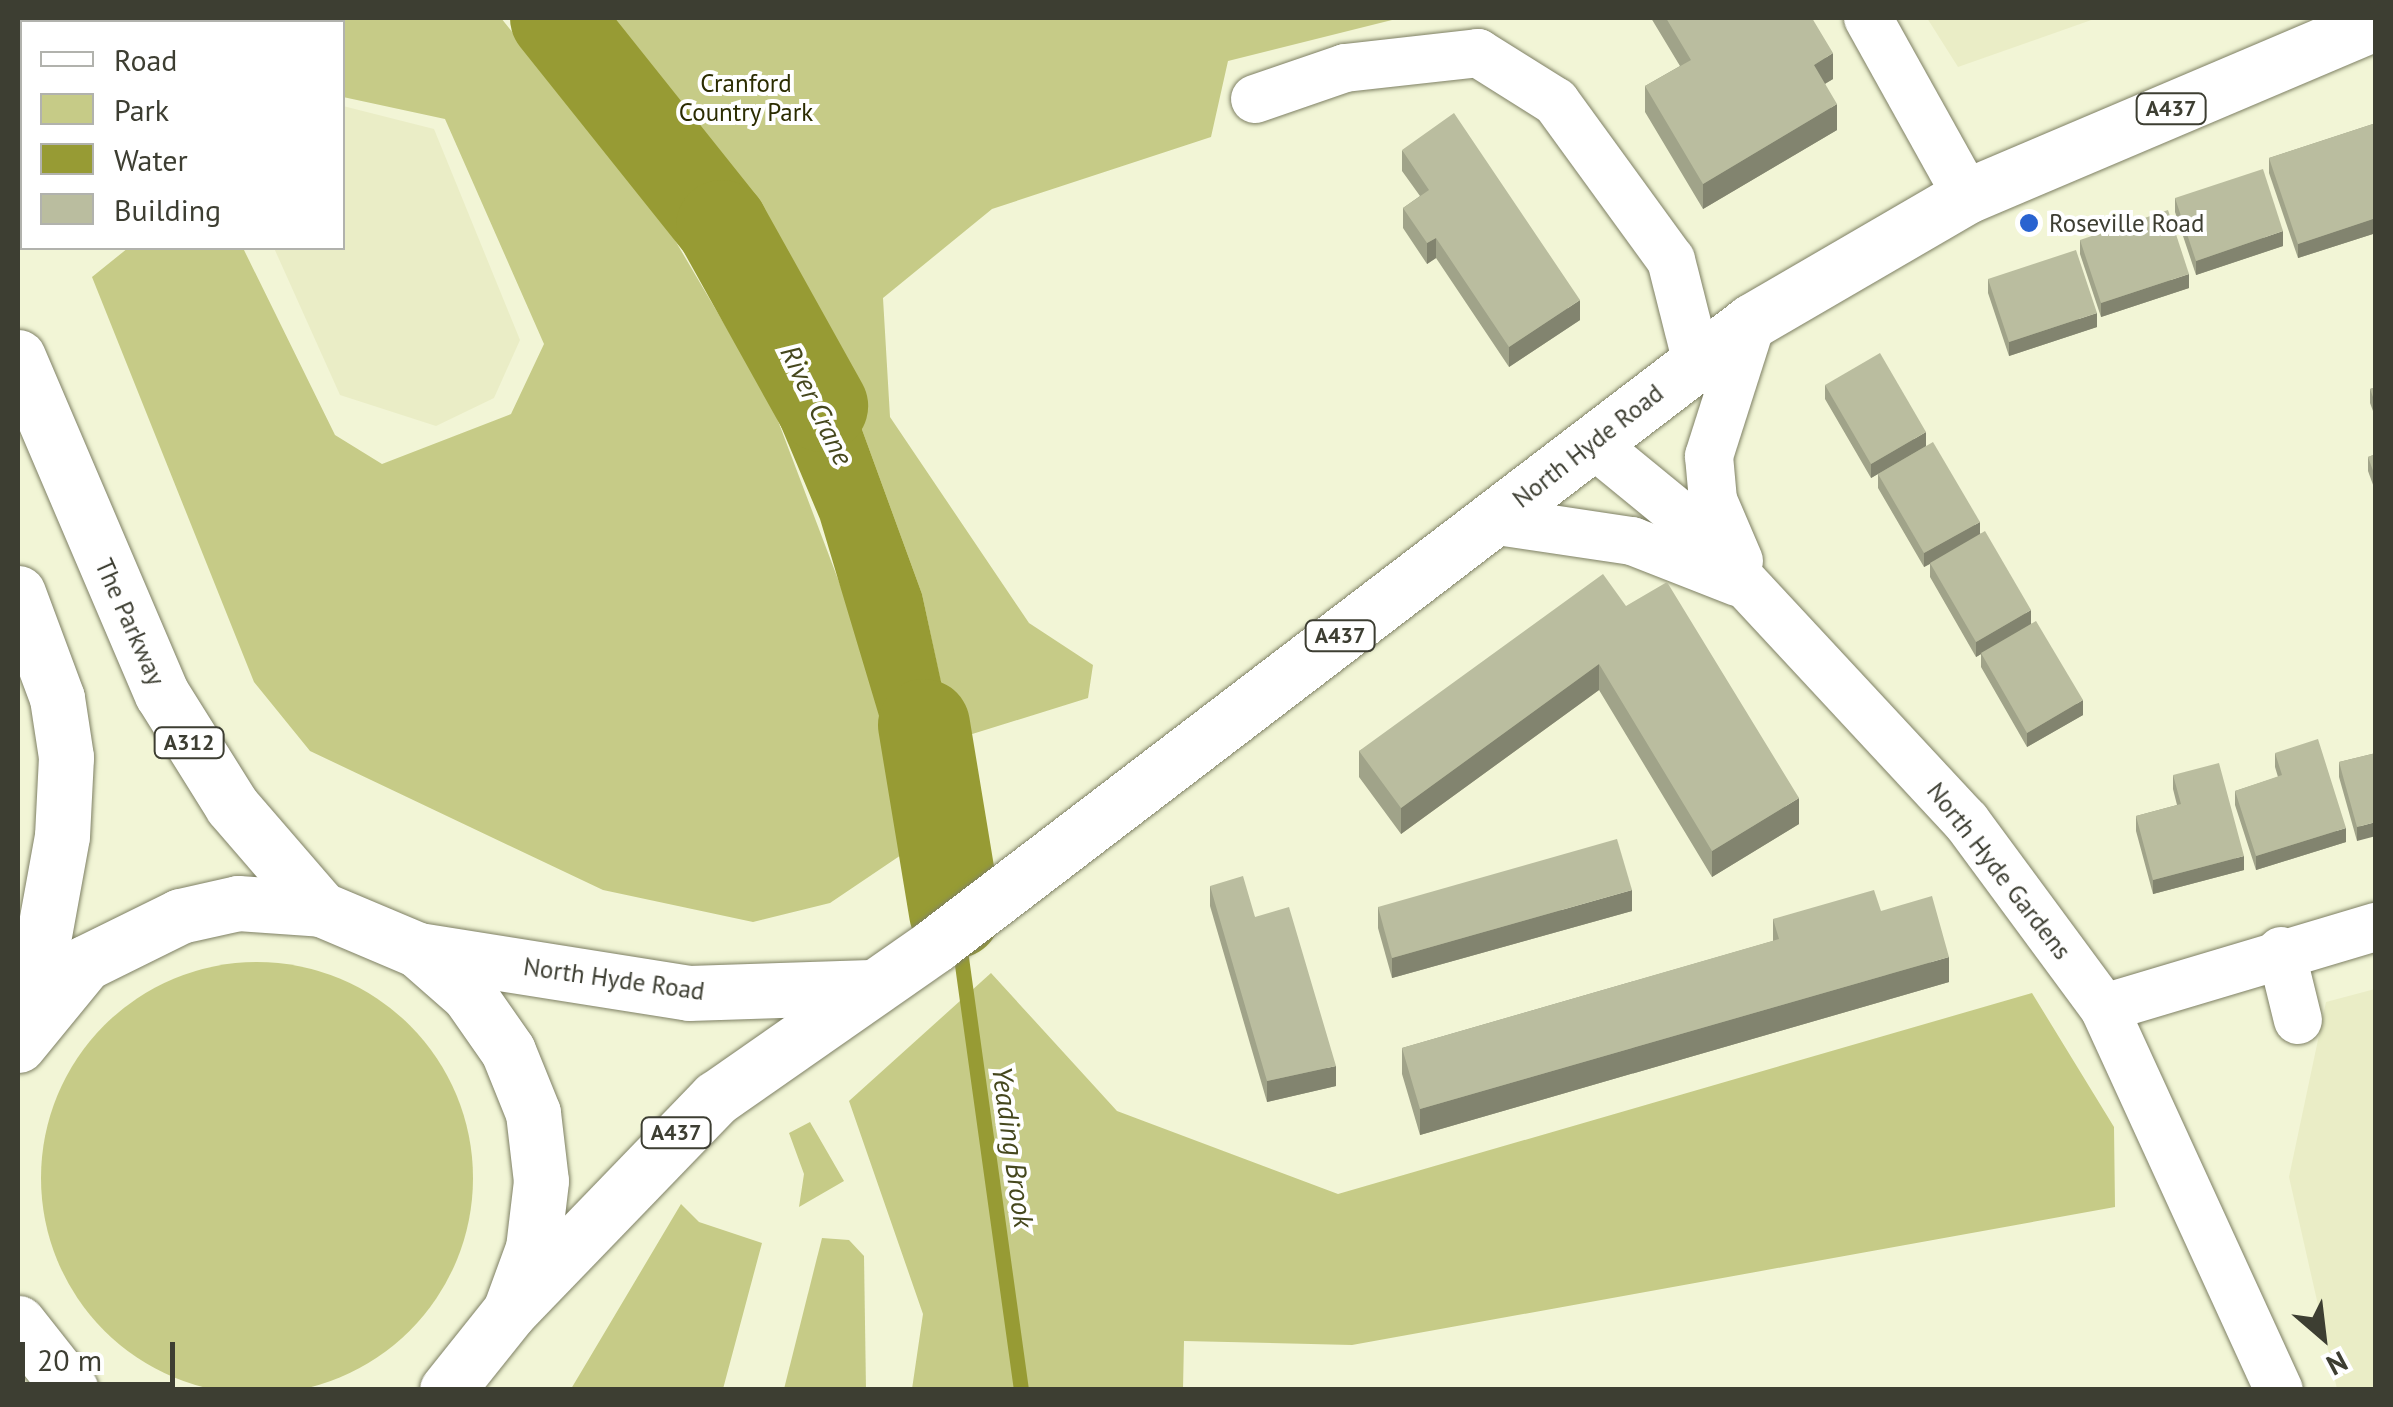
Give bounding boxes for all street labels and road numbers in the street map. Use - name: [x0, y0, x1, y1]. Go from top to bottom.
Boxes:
- road number: A437: [2134, 92, 2208, 126]
- street label: North Hyde Road: [1507, 378, 1669, 514]
- street label: The Parkway: [89, 554, 171, 690]
- road number: A437: [1302, 619, 1378, 653]
- road number: A312: [152, 726, 226, 760]
- street label: North Hyde Gardens: [1921, 777, 2077, 965]
- street label: North Hyde Road: [522, 951, 706, 1007]
- road number: A437: [638, 1116, 714, 1150]

